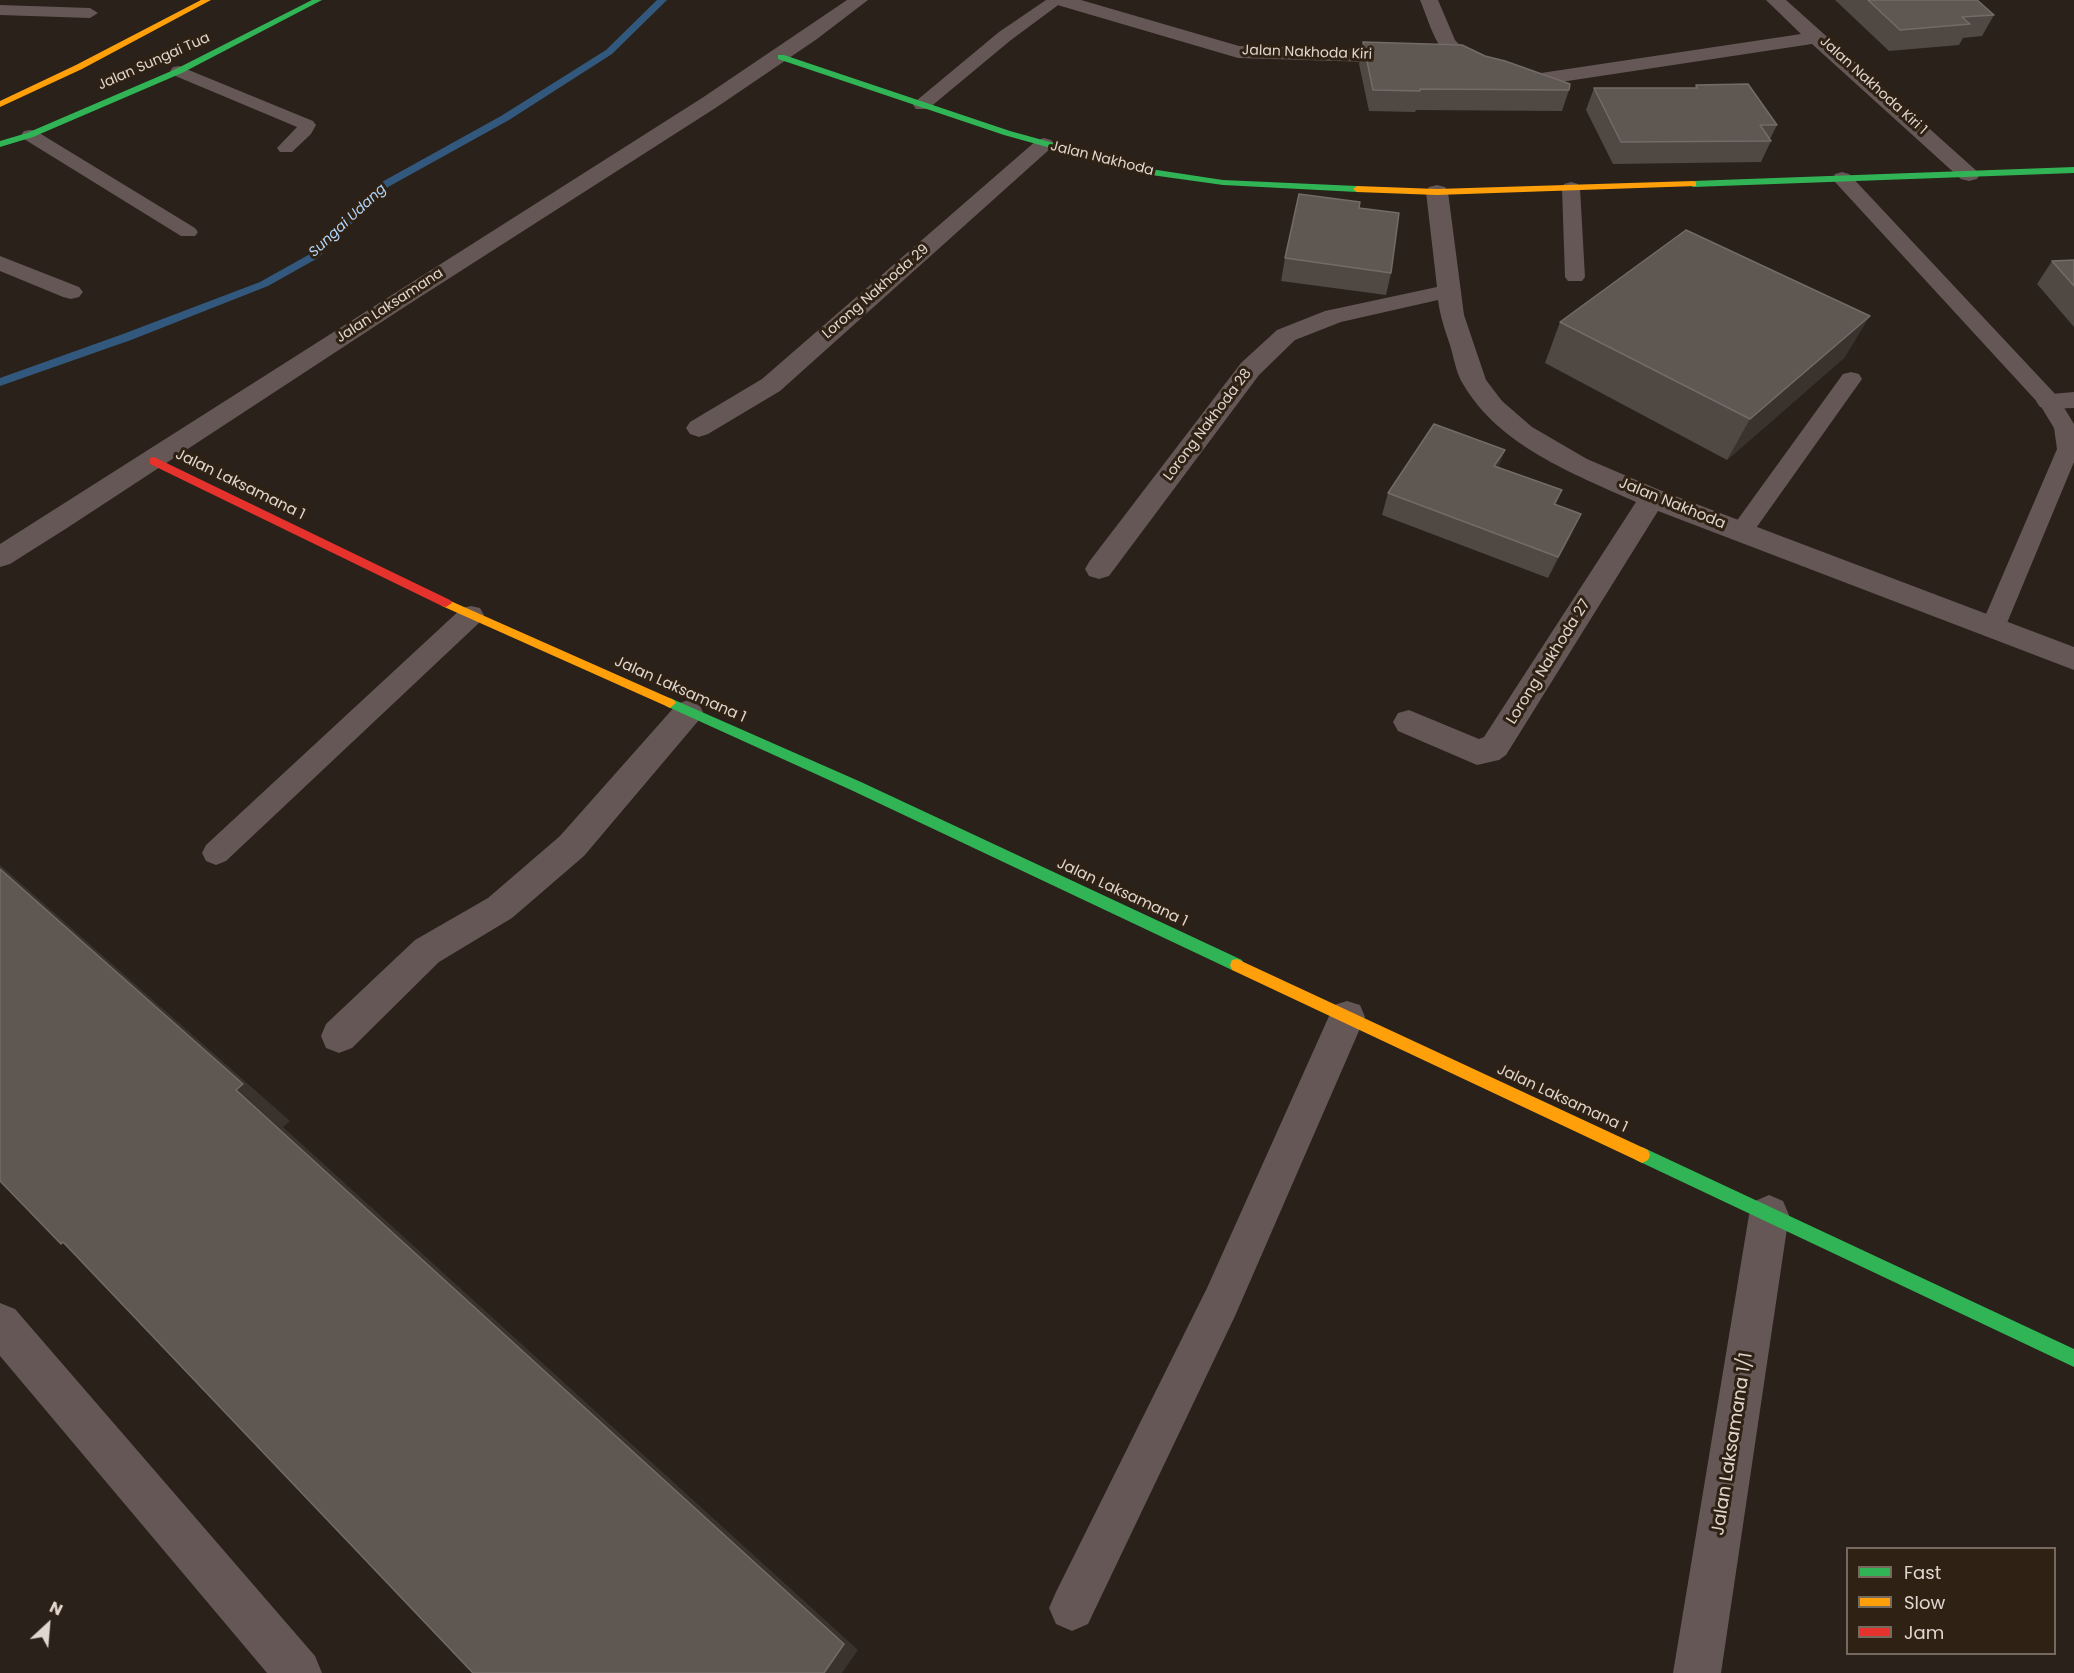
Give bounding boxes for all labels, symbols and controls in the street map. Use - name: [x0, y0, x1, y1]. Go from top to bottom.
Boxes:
- street label: Jalan Sungai Tua: [95, 30, 213, 94]
- street label: Jalan Nakhoda Kiri 1: [1816, 33, 1930, 139]
- street label: Jalan Nakhoda Kiri: [1242, 42, 1372, 64]
- street label: Jalan Nakhoda: [1049, 138, 1155, 180]
- water label: Sungai Udang: [306, 181, 390, 261]
- street label: Lorong Nakhoda 29: [819, 241, 933, 343]
- street label: Jalan Laksamana: [333, 265, 447, 347]
- street label: Lorong Nakhoda 28: [1161, 366, 1255, 484]
- street label: Jalan Laksamana 1: [172, 446, 308, 524]
- street label: Jalan Nakhoda: [1616, 474, 1728, 534]
- street label: Lorong Nakhoda 27: [1503, 596, 1595, 728]
- street label: Jalan Laksamana 1: [611, 653, 749, 727]
- street label: Jalan Laksamana 1: [1054, 855, 1190, 931]
- street label: Jalan Laksamana 1: [1494, 1061, 1630, 1137]
- street label: Jalan Laksamana 1/1: [1708, 1351, 1758, 1537]
- legend: [1846, 1547, 2056, 1655]
- text: Fast: [1904, 1560, 1941, 1585]
- text: Slow: [1904, 1590, 1945, 1615]
- north arrow: [18, 1595, 78, 1655]
- text: N: [46, 1595, 67, 1621]
- text: Jam: [1904, 1620, 1944, 1645]

